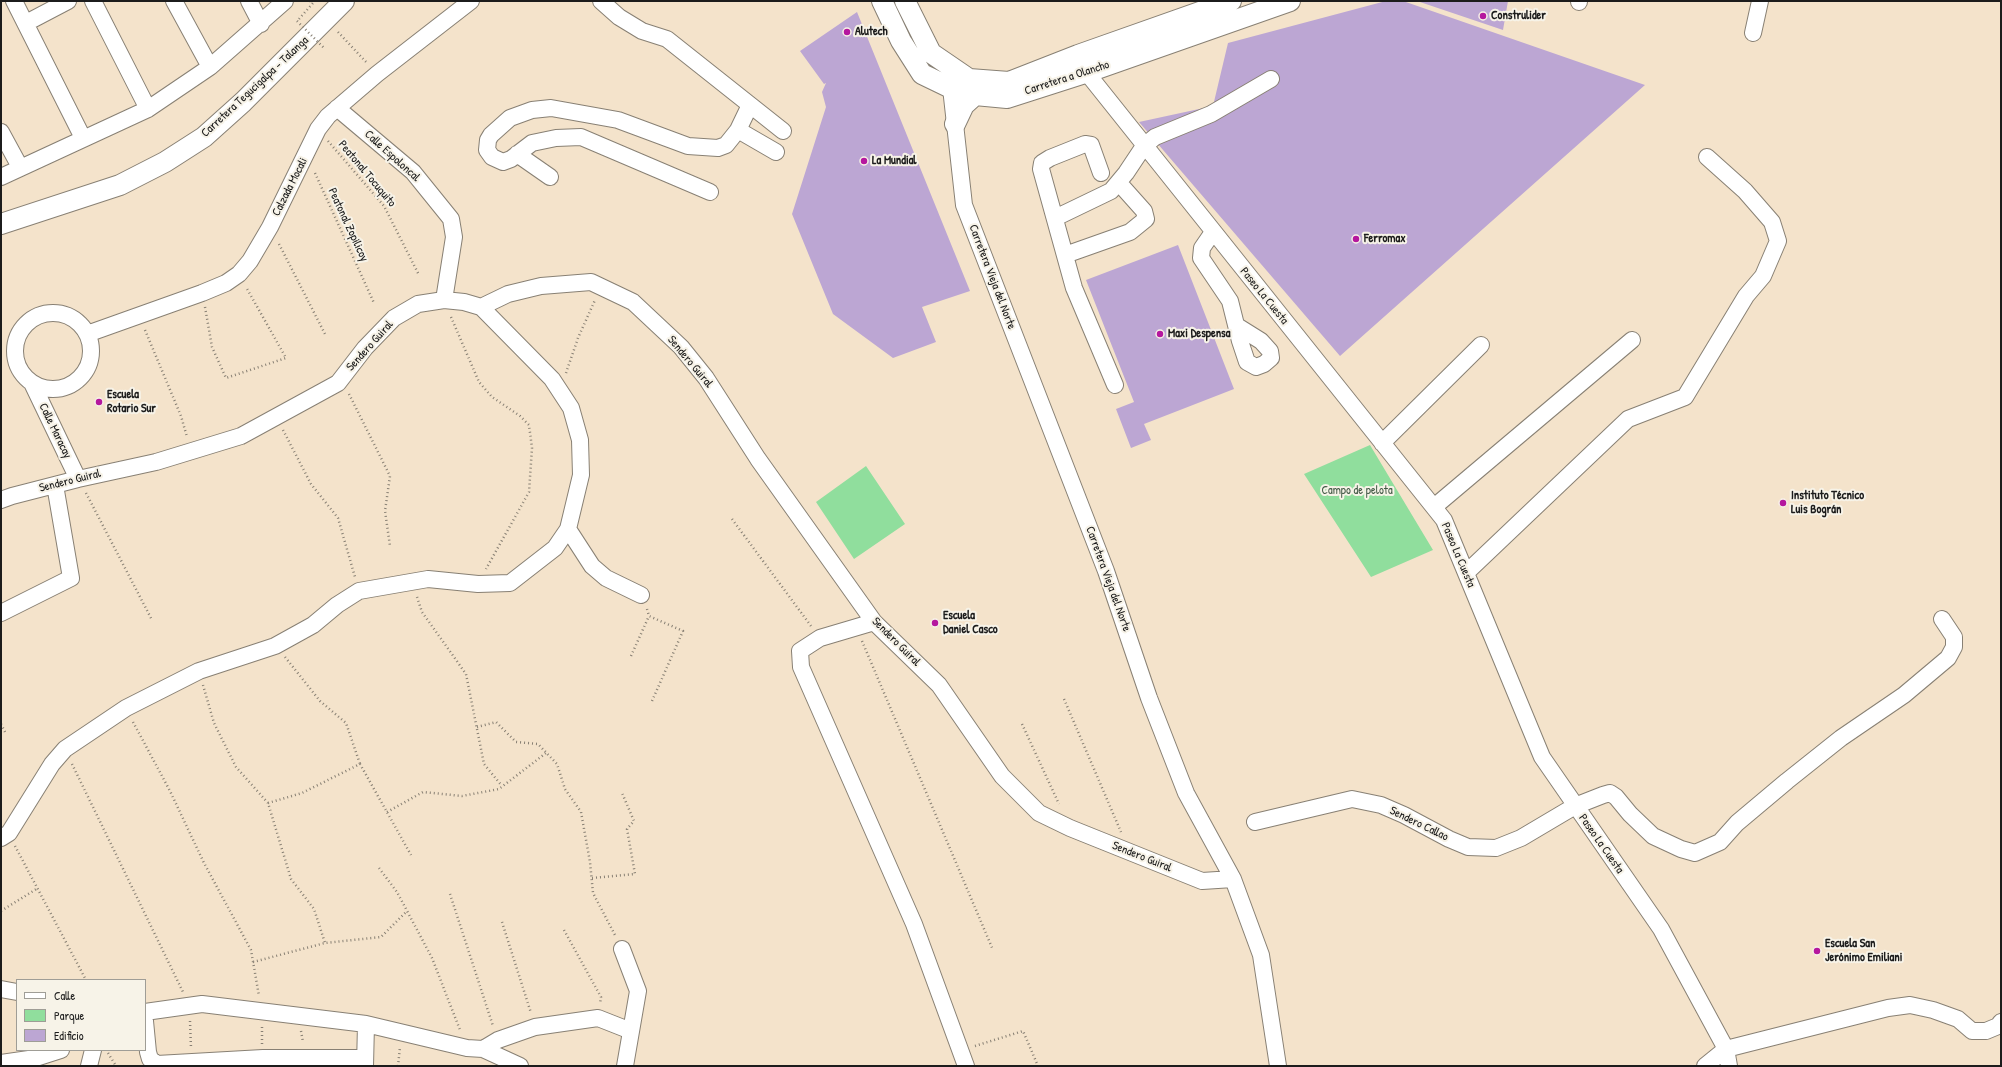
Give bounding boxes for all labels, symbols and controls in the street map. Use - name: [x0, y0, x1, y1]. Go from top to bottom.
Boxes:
- place label: Construlider: [1491, 9, 1546, 23]
- marker: Construlider: [1478, 11, 1488, 21]
- place label: Alutech: [855, 25, 887, 39]
- marker: Alutech: [842, 27, 852, 37]
- street label: Carretera Tegucigalpa - Talanga: [198, 34, 312, 140]
- street label: Carretera a Olancho: [1023, 58, 1111, 98]
- street label: Calle Espoloncal: [361, 127, 423, 185]
- street label: Peatonal Tocuquito: [335, 138, 399, 210]
- place label: La Mundial: [872, 154, 917, 168]
- street label: Calzada Mocali: [269, 155, 311, 219]
- marker: La Mundial: [859, 156, 869, 166]
- street label: Peatonal Zopilicoy: [325, 186, 371, 264]
- street label: Carretera Vieja del Norte: [965, 223, 1019, 331]
- place label: Ferromax: [1364, 232, 1406, 246]
- marker: Ferromax: [1351, 234, 1361, 244]
- street label: Paseo La Cuesta: [1237, 265, 1291, 327]
- street label: Sendero Guiral: [344, 318, 396, 374]
- place label: Maxi Despensa: [1168, 327, 1230, 341]
- marker: Maxi Despensa: [1155, 329, 1165, 339]
- street label: Sendero Guiral: [664, 333, 716, 391]
- place label: Escuela Rotario Sur: [107, 388, 156, 416]
- marker: Escuela Rotario Sur: [94, 397, 104, 407]
- street label: Calle Maracay: [35, 401, 75, 461]
- street label: Sendero Guiral: [38, 466, 102, 496]
- park label: Campo de pelota: [1321, 484, 1393, 498]
- place label: Instituto Técnico Luis Bográn: [1791, 489, 1864, 517]
- marker: Instituto Técnico Luis Bográn: [1778, 498, 1788, 508]
- street label: Paseo La Cuesta: [1438, 520, 1478, 590]
- street label: Carretera Vieja del Norte: [1082, 524, 1134, 634]
- place label: Escuela Daniel Casco: [943, 609, 998, 637]
- street label: Sendero Guiral: [869, 615, 923, 669]
- marker: Escuela Daniel Casco: [930, 618, 940, 628]
- street label: Sendero Callao: [1387, 804, 1451, 844]
- street label: Paseo La Cuesta: [1575, 812, 1627, 876]
- street label: Sendero Guiral: [1110, 838, 1174, 876]
- place label: Escuela San Jerónimo Emiliani: [1825, 937, 1902, 965]
- marker: Escuela San Jerónimo Emiliani: [1812, 946, 1822, 956]
- legend: [16, 979, 146, 1051]
- text: Calle: [54, 987, 75, 1004]
- text: Parque: [54, 1007, 84, 1024]
- text: Edificio: [54, 1027, 84, 1044]

